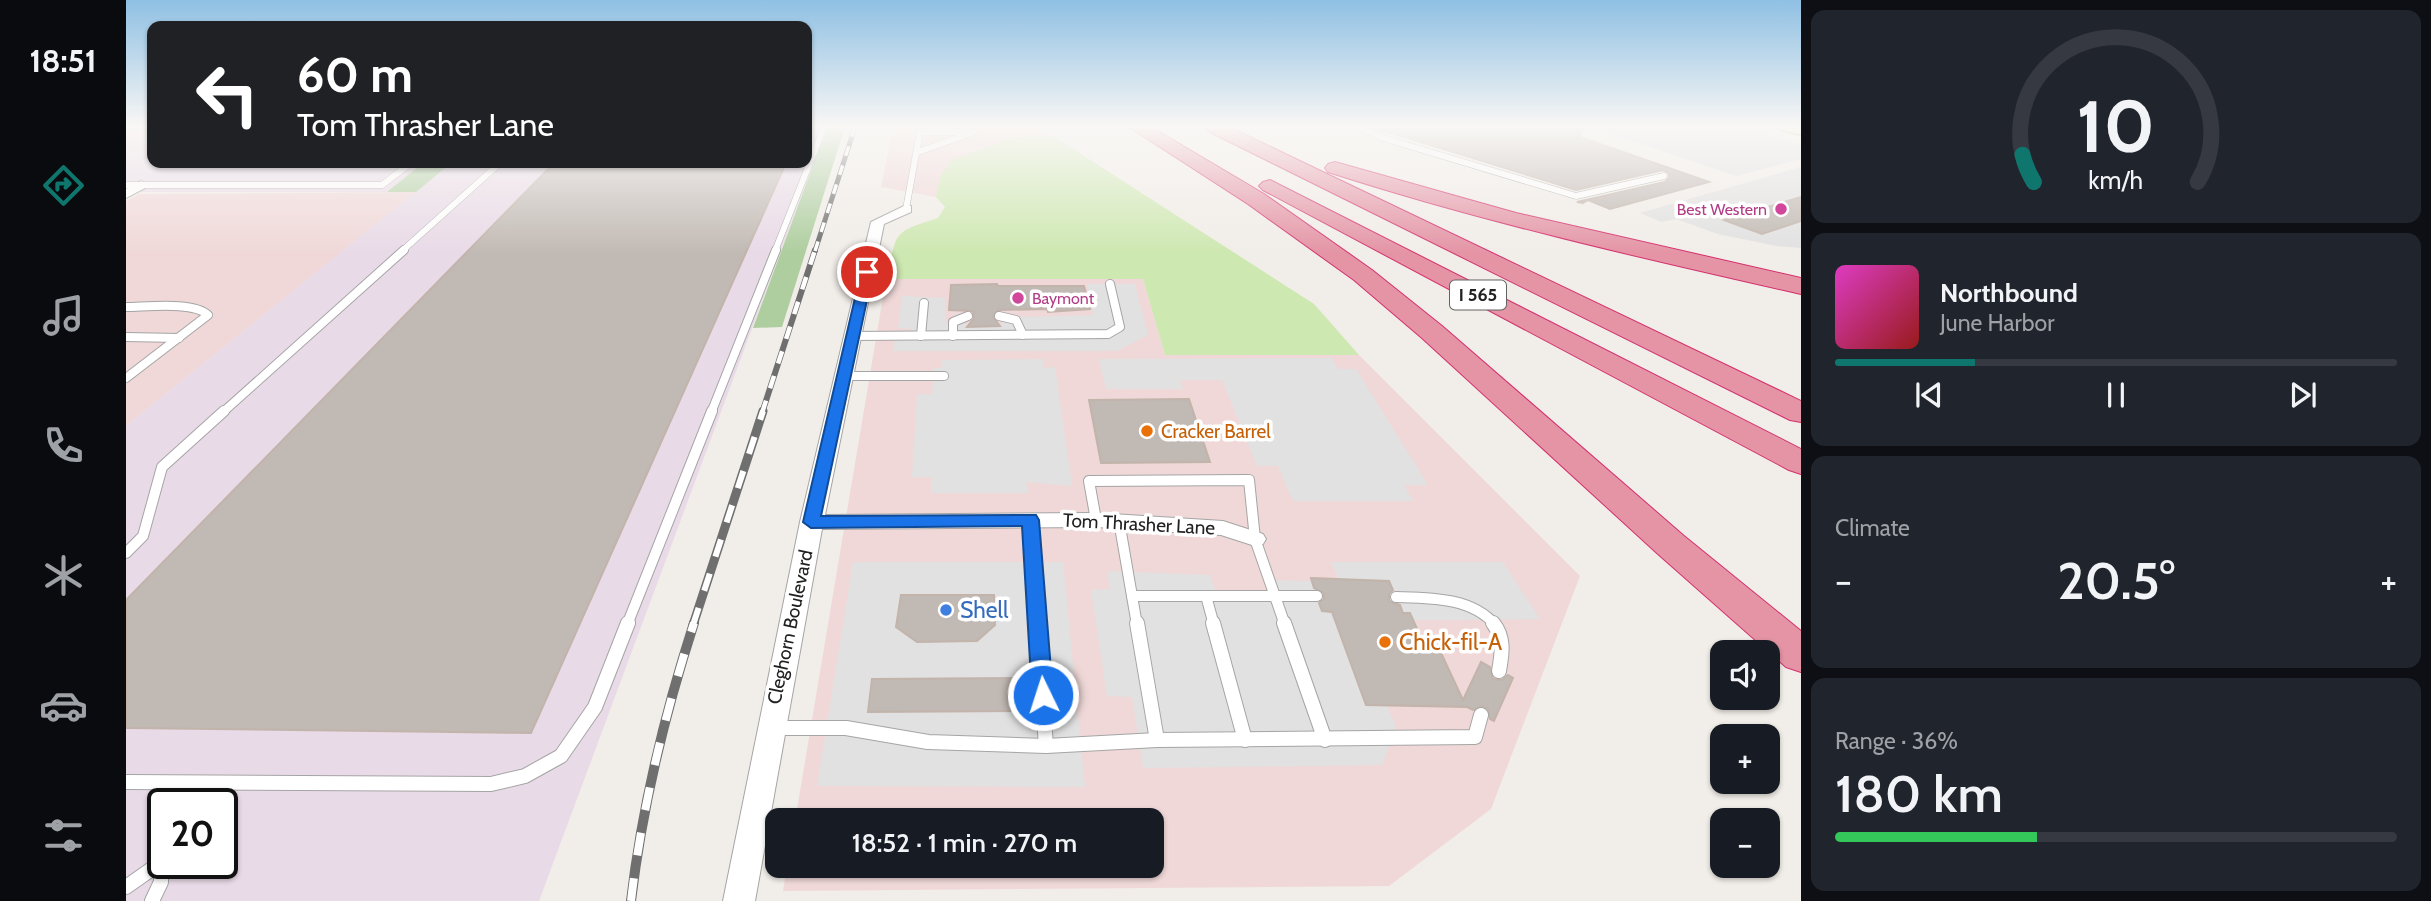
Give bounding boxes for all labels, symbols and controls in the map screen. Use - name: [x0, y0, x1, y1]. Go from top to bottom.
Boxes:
- text: 18:51: [29, 41, 97, 80]
- text: 60 m: [297, 45, 413, 104]
- icon: left: [182, 49, 273, 140]
- text: 10: [2077, 83, 2155, 171]
- text: Tom Thrasher Lane: [297, 105, 554, 144]
- icon: directions: [39, 161, 88, 210]
- text: km/h: [2089, 165, 2143, 195]
- place label: Best Western: [1677, 200, 1767, 219]
- marker: Best Western: [1773, 201, 1789, 217]
- pin: [837, 242, 897, 302]
- icon: arrive: [848, 253, 886, 291]
- text: Northbound: [1940, 277, 2078, 309]
- road number: I 565: [1450, 281, 1506, 310]
- place label: Baymont: [1032, 289, 1095, 308]
- marker: Baymont: [1010, 290, 1026, 306]
- icon: music: [39, 291, 88, 340]
- text: June Harbor: [1940, 309, 2054, 337]
- icon: previous: [1910, 376, 1948, 414]
- icon: pause: [2097, 376, 2135, 414]
- icon: next: [2284, 376, 2322, 414]
- place label: Cracker Barrel: [1161, 420, 1271, 443]
- icon: phone: [39, 421, 88, 470]
- marker: Cracker Barrel: [1139, 423, 1155, 439]
- street label: Tom Thrasher Lane: [1062, 509, 1216, 539]
- text: Climate: [1835, 514, 1910, 542]
- street label: Cleghorn Boulevard: [762, 548, 818, 706]
- text: 20.5°: [2057, 549, 2175, 612]
- icon: climate: [39, 551, 88, 600]
- text: −: [1835, 557, 1852, 604]
- text: +: [2380, 557, 2397, 604]
- place label: Shell: [960, 596, 1009, 624]
- marker: Shell: [938, 602, 954, 618]
- place label: Chick-fil-A: [1399, 628, 1502, 656]
- marker: Chick-fil-A: [1377, 634, 1393, 650]
- map controls: [1710, 640, 1780, 878]
- button: sound: [1710, 640, 1780, 710]
- position arrow: [1006, 658, 1080, 732]
- icon: car: [39, 681, 88, 730]
- button: +: [1710, 724, 1780, 794]
- text: Range · 36%: [1835, 727, 1958, 755]
- text: 180 km: [1835, 762, 2003, 825]
- speed limit sign: 20: [147, 788, 238, 879]
- button: −: [1710, 808, 1780, 878]
- icon: filters: [39, 811, 88, 860]
- text: 18:52 · 1 min · 270 m: [852, 827, 1077, 859]

